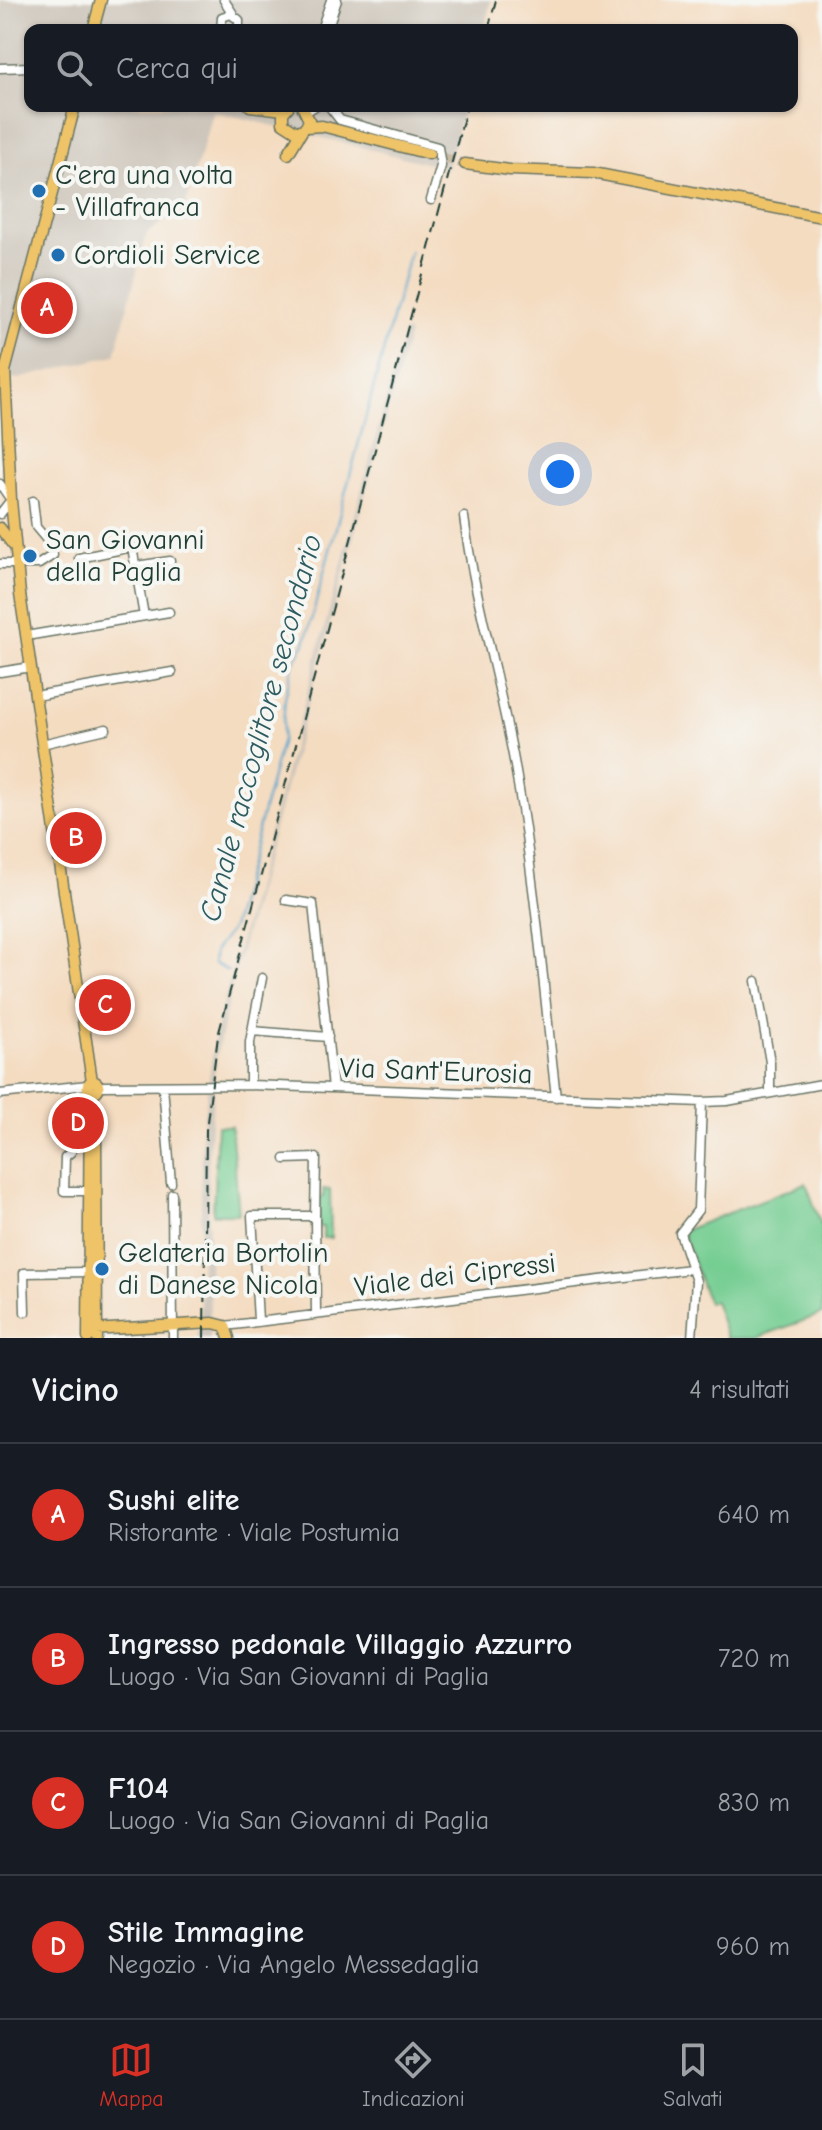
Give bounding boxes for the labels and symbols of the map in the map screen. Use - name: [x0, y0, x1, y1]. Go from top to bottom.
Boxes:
- place label: C'era una volta - Villafranca: [55, 159, 233, 223]
- marker: C'era una volta - Villafranca: [30, 182, 48, 200]
- place label: Cordioli Service: [74, 239, 260, 271]
- marker: Cordioli Service: [49, 246, 67, 264]
- pin: A: [21, 278, 73, 338]
- your location: [540, 454, 580, 494]
- place label: San Giovanni della Paglia: [46, 524, 205, 588]
- water label: Canale raccoglitore secondario: [192, 531, 330, 925]
- marker: San Giovanni della Paglia: [21, 547, 39, 565]
- pin: B: [50, 808, 102, 868]
- pin: C: [79, 975, 131, 1035]
- street label: Via Sant'Eurosia: [339, 1052, 533, 1090]
- pin: D: [52, 1093, 104, 1153]
- place label: Gelateria Bortolin di Danese Nicola: [118, 1237, 328, 1301]
- street label: Viale dei Cipressi: [353, 1247, 557, 1303]
- marker: Gelateria Bortolin di Danese Nicola: [93, 1260, 111, 1278]

